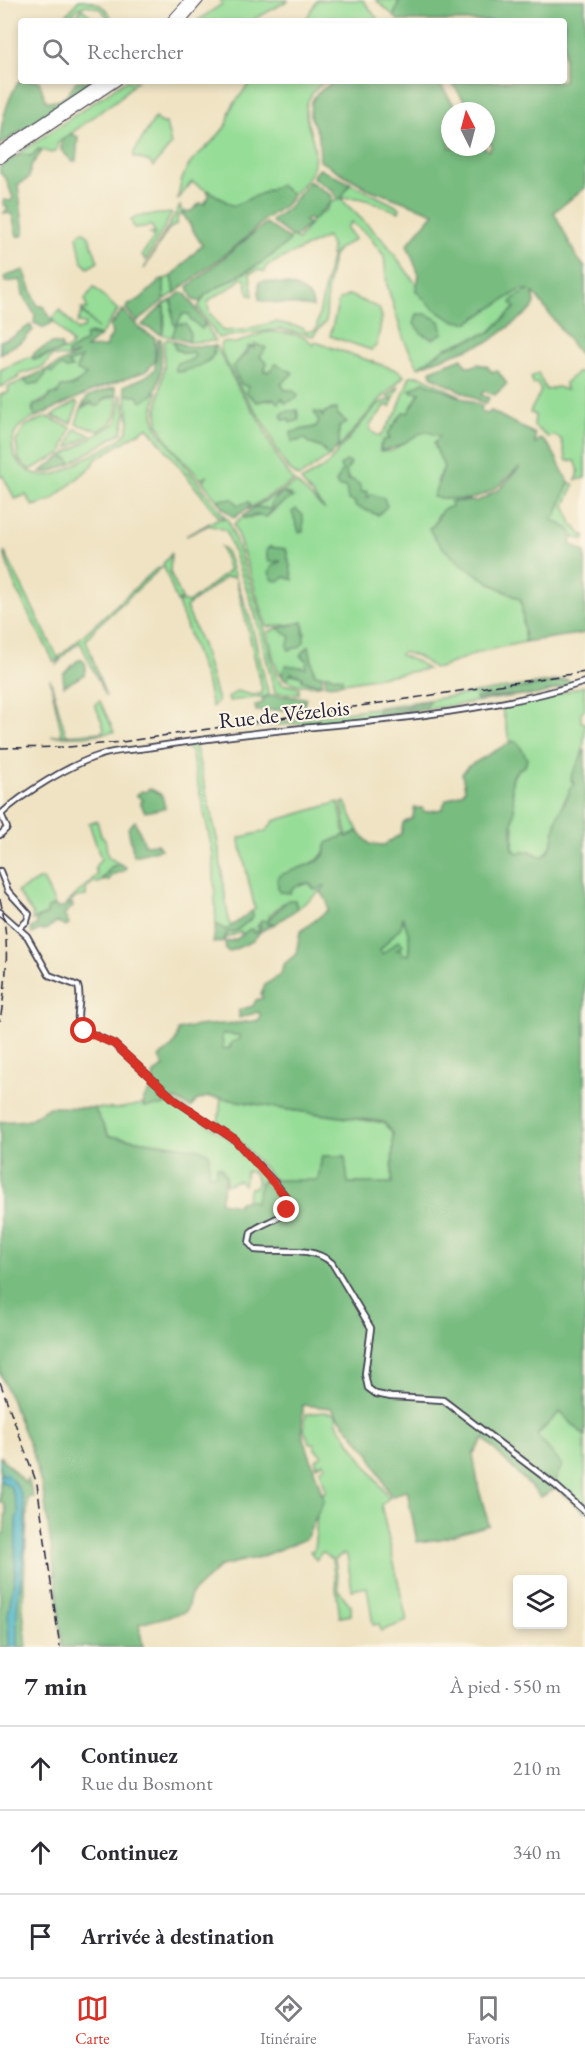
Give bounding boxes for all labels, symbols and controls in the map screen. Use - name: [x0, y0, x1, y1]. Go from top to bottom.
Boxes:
- search box: [18, 18, 567, 84]
- icon: search: [39, 35, 72, 68]
- text: Rechercher: [87, 37, 183, 66]
- north arrow: [441, 102, 495, 156]
- street label: Rue de Vézelois: [217, 693, 351, 735]
- route start: [70, 1017, 96, 1043]
- route end: [273, 1196, 299, 1222]
- map controls: [513, 1575, 567, 1629]
- button: layers: [513, 1575, 567, 1629]
- text: 7 min: [24, 1669, 87, 1703]
- text: À pied · 550 m: [450, 1673, 561, 1699]
- text: Continuez: [81, 1741, 178, 1770]
- icon: ahead: [24, 1752, 57, 1785]
- text: 210 m: [513, 1755, 561, 1781]
- text: Rue du Bosmont: [81, 1770, 213, 1796]
- icon: ahead: [24, 1836, 57, 1869]
- text: Continuez: [81, 1838, 178, 1867]
- text: 340 m: [513, 1839, 561, 1865]
- icon: arrive: [24, 1920, 57, 1953]
- text: Arrivée à destination: [81, 1922, 274, 1951]
- tab: Carte: [75, 1992, 110, 2049]
- tab: Itinéraire: [260, 1992, 316, 2049]
- tab: Favoris: [467, 1992, 510, 2049]

